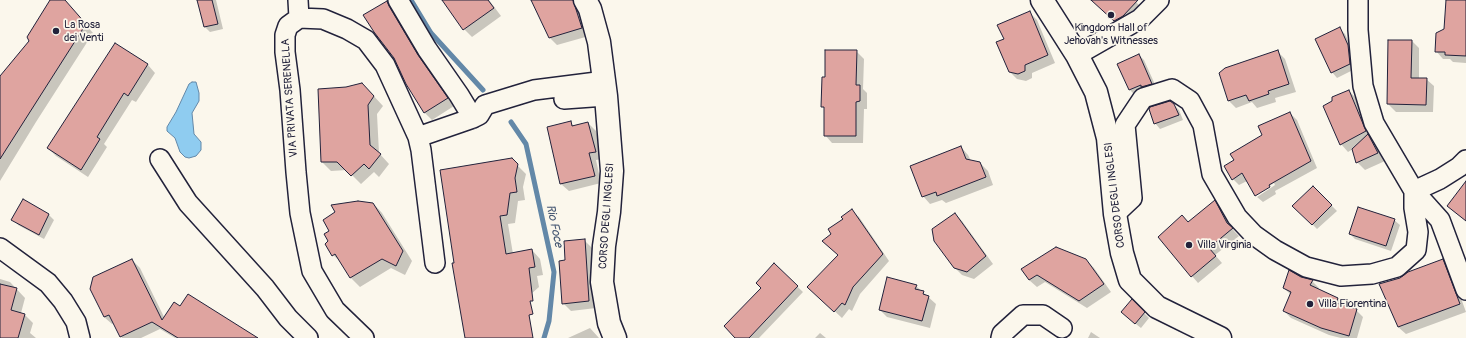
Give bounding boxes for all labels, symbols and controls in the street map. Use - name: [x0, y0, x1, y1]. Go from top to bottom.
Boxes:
- marker: Kingdom Hall of Jehovah's Witnesses: [1106, 10, 1116, 20]
- place label: La Rosa dei Venti: [64, 18, 104, 44]
- place label: Kingdom Hall of Jehovah's Witnesses: [1064, 21, 1158, 47]
- marker: La Rosa dei Venti: [51, 26, 61, 36]
- street label: VIA PRIVATA SERENELLA: [279, 38, 301, 158]
- street label: CORSO DEGLI INGLESI: [1102, 141, 1128, 249]
- street label: CORSO DEGLI INGLESI: [597, 162, 617, 270]
- water label: Rio Foce: [542, 203, 566, 249]
- place label: Villa Virginia: [1197, 238, 1251, 252]
- marker: Villa Virginia: [1184, 240, 1194, 250]
- place label: Villa Fiorentina: [1318, 297, 1386, 311]
- marker: Villa Fiorentina: [1305, 299, 1315, 309]

